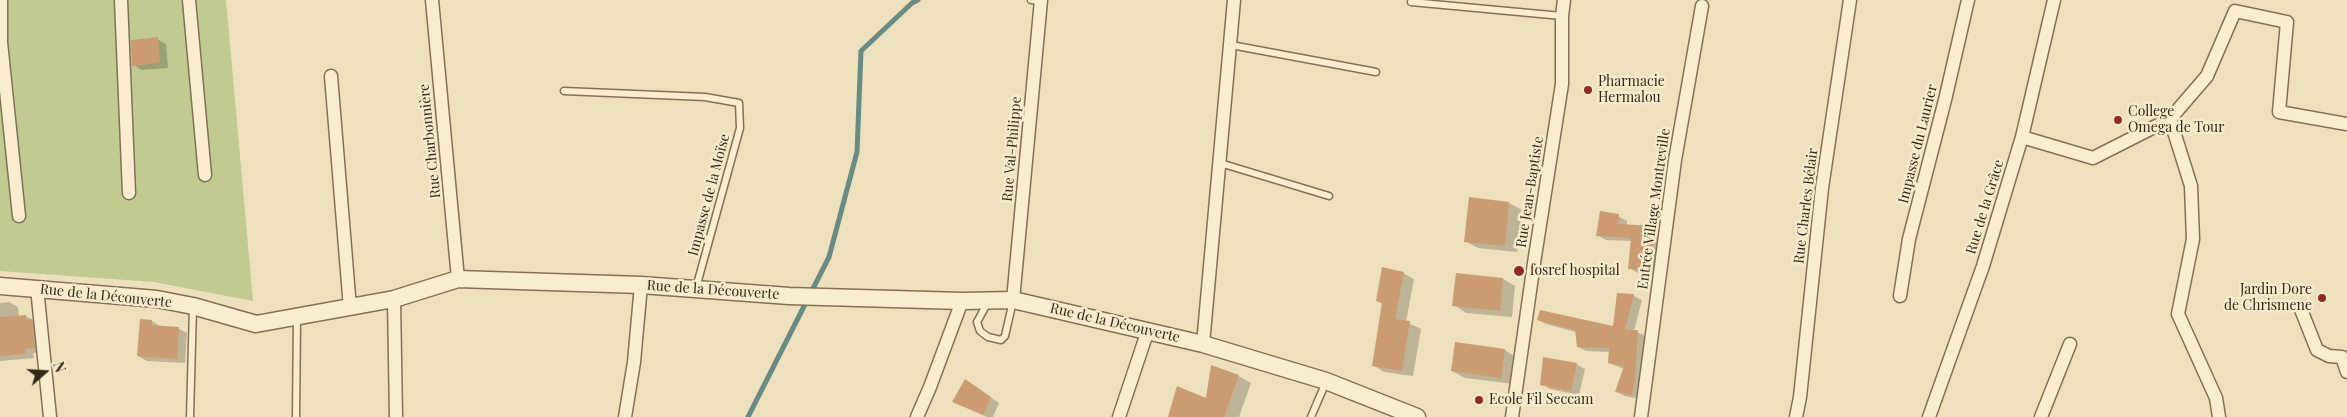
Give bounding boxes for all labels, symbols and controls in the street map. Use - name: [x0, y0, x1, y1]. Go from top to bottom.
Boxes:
- place label: Pharmacie Hermalou: [1598, 74, 1665, 106]
- street label: Rue Charbonnière: [416, 83, 444, 199]
- street label: Impasse du Laurier: [1895, 83, 1941, 205]
- marker: Pharmacie Hermalou: [1582, 84, 1594, 96]
- street label: Rue Val-Philippe: [999, 96, 1025, 202]
- place label: College Omega de Tour: [2128, 104, 2224, 136]
- marker: College Omega de Tour: [2112, 114, 2124, 126]
- street label: Entrée Village Montreville: [1634, 127, 1674, 291]
- street label: Impasse de la Moïse: [685, 132, 733, 258]
- street label: Rue Jean-Baptiste: [1513, 135, 1547, 249]
- street label: Rue Charles Bélair: [1791, 147, 1821, 265]
- street label: Rue de la Grâce: [1963, 158, 2007, 256]
- place label: fosref hospital: [1530, 263, 1620, 279]
- marker: fosref hospital: [1512, 264, 1526, 278]
- street label: Rue de la Découverte: [646, 277, 780, 303]
- street label: Rue de la Découverte: [39, 281, 173, 311]
- place label: Jardin Dore de Chrismene: [2224, 282, 2312, 314]
- marker: Jardin Dore de Chrismene: [2316, 292, 2328, 304]
- street label: Rue de la Découverte: [1048, 300, 1182, 346]
- north arrow: [20, 347, 70, 397]
- text: N: [49, 359, 70, 375]
- place label: Ecole Fil Seccam: [1489, 392, 1594, 408]
- marker: Ecole Fil Seccam: [1473, 394, 1485, 406]

